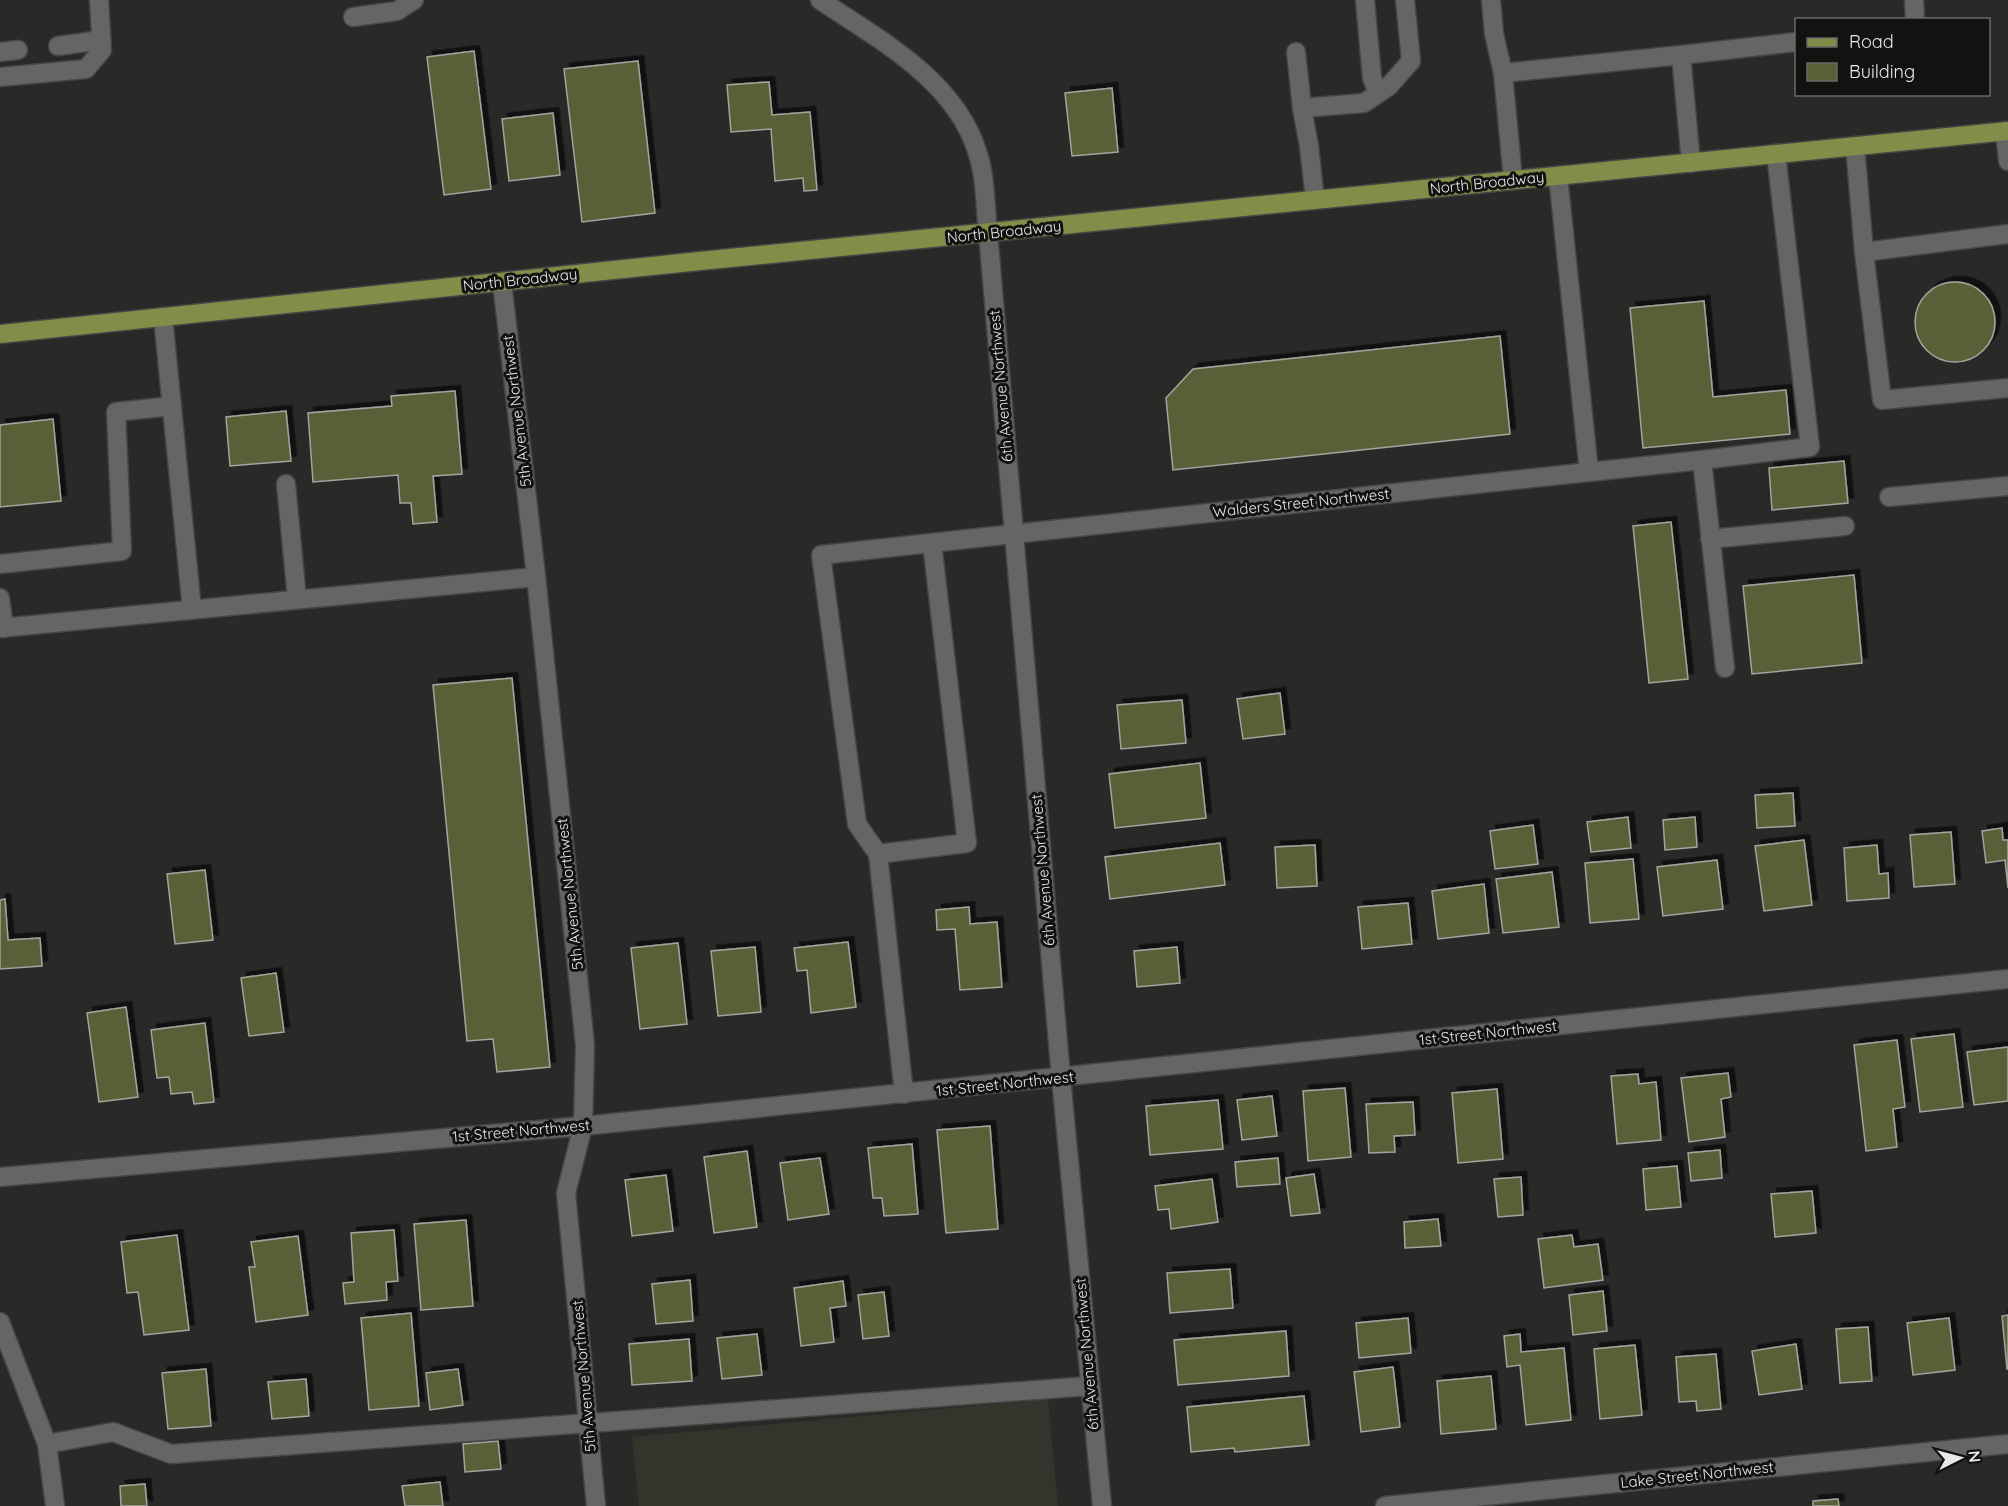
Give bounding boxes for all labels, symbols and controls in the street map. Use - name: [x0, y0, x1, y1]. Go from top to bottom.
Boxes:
- legend: [1795, 18, 1990, 96]
- text: Road: [1849, 30, 1894, 53]
- text: Building: [1849, 60, 1915, 83]
- street label: North Broadway: [1429, 167, 1545, 198]
- street label: North Broadway: [946, 216, 1062, 247]
- street label: North Broadway: [462, 264, 578, 295]
- street label: 6th Avenue Northwest: [984, 309, 1017, 463]
- street label: 5th Avenue Northwest: [498, 334, 535, 488]
- street label: Walders Street Northwest: [1212, 484, 1390, 521]
- street label: 6th Avenue Northwest: [1026, 793, 1059, 947]
- street label: 5th Avenue Northwest: [552, 817, 587, 971]
- street label: 1st Street Northwest: [1418, 1016, 1558, 1049]
- street label: 1st Street Northwest: [935, 1067, 1075, 1100]
- street label: 1st Street Northwest: [451, 1115, 591, 1146]
- street label: 6th Avenue Northwest: [1070, 1277, 1103, 1431]
- street label: 5th Avenue Northwest: [567, 1299, 600, 1453]
- north arrow: [1930, 1428, 1990, 1488]
- text: N: [1964, 1450, 1985, 1463]
- street label: Lake Street Northwest: [1620, 1457, 1774, 1492]

